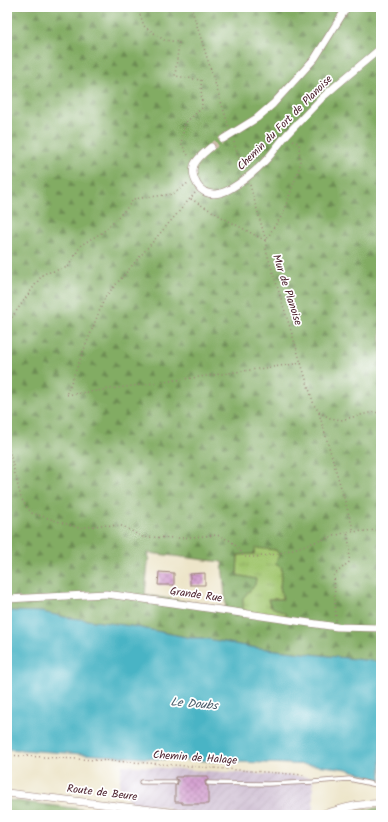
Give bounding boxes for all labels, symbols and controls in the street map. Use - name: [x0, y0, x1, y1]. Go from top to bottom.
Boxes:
- street label: Chemin du Fort de Planoise: [233, 71, 337, 175]
- street label: Mur de Planoise: [267, 252, 307, 328]
- street label: Grande Rue: [169, 582, 223, 608]
- water label: Le Doubs: [170, 692, 220, 716]
- street label: Chemin de Halage: [152, 746, 238, 770]
- street label: Route de Beure: [66, 780, 138, 806]

